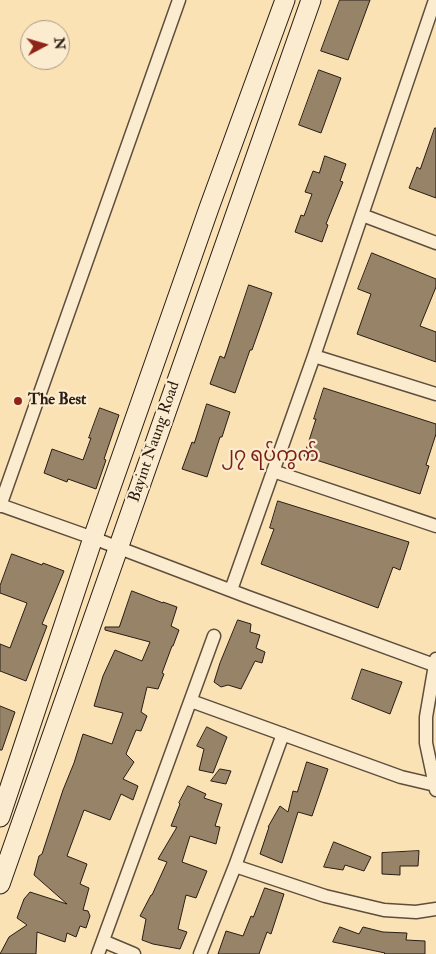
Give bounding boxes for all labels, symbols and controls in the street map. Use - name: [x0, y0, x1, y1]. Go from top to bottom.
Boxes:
- north arrow: [20, 20, 70, 70]
- text: N: [50, 36, 69, 51]
- street label: Bayint Naung Road: [125, 379, 185, 505]
- place label: The Best: [28, 391, 86, 411]
- marker: The Best: [12, 395, 24, 407]
- district label: ၂၇ ရပ်ကွက်: [221, 446, 319, 468]

